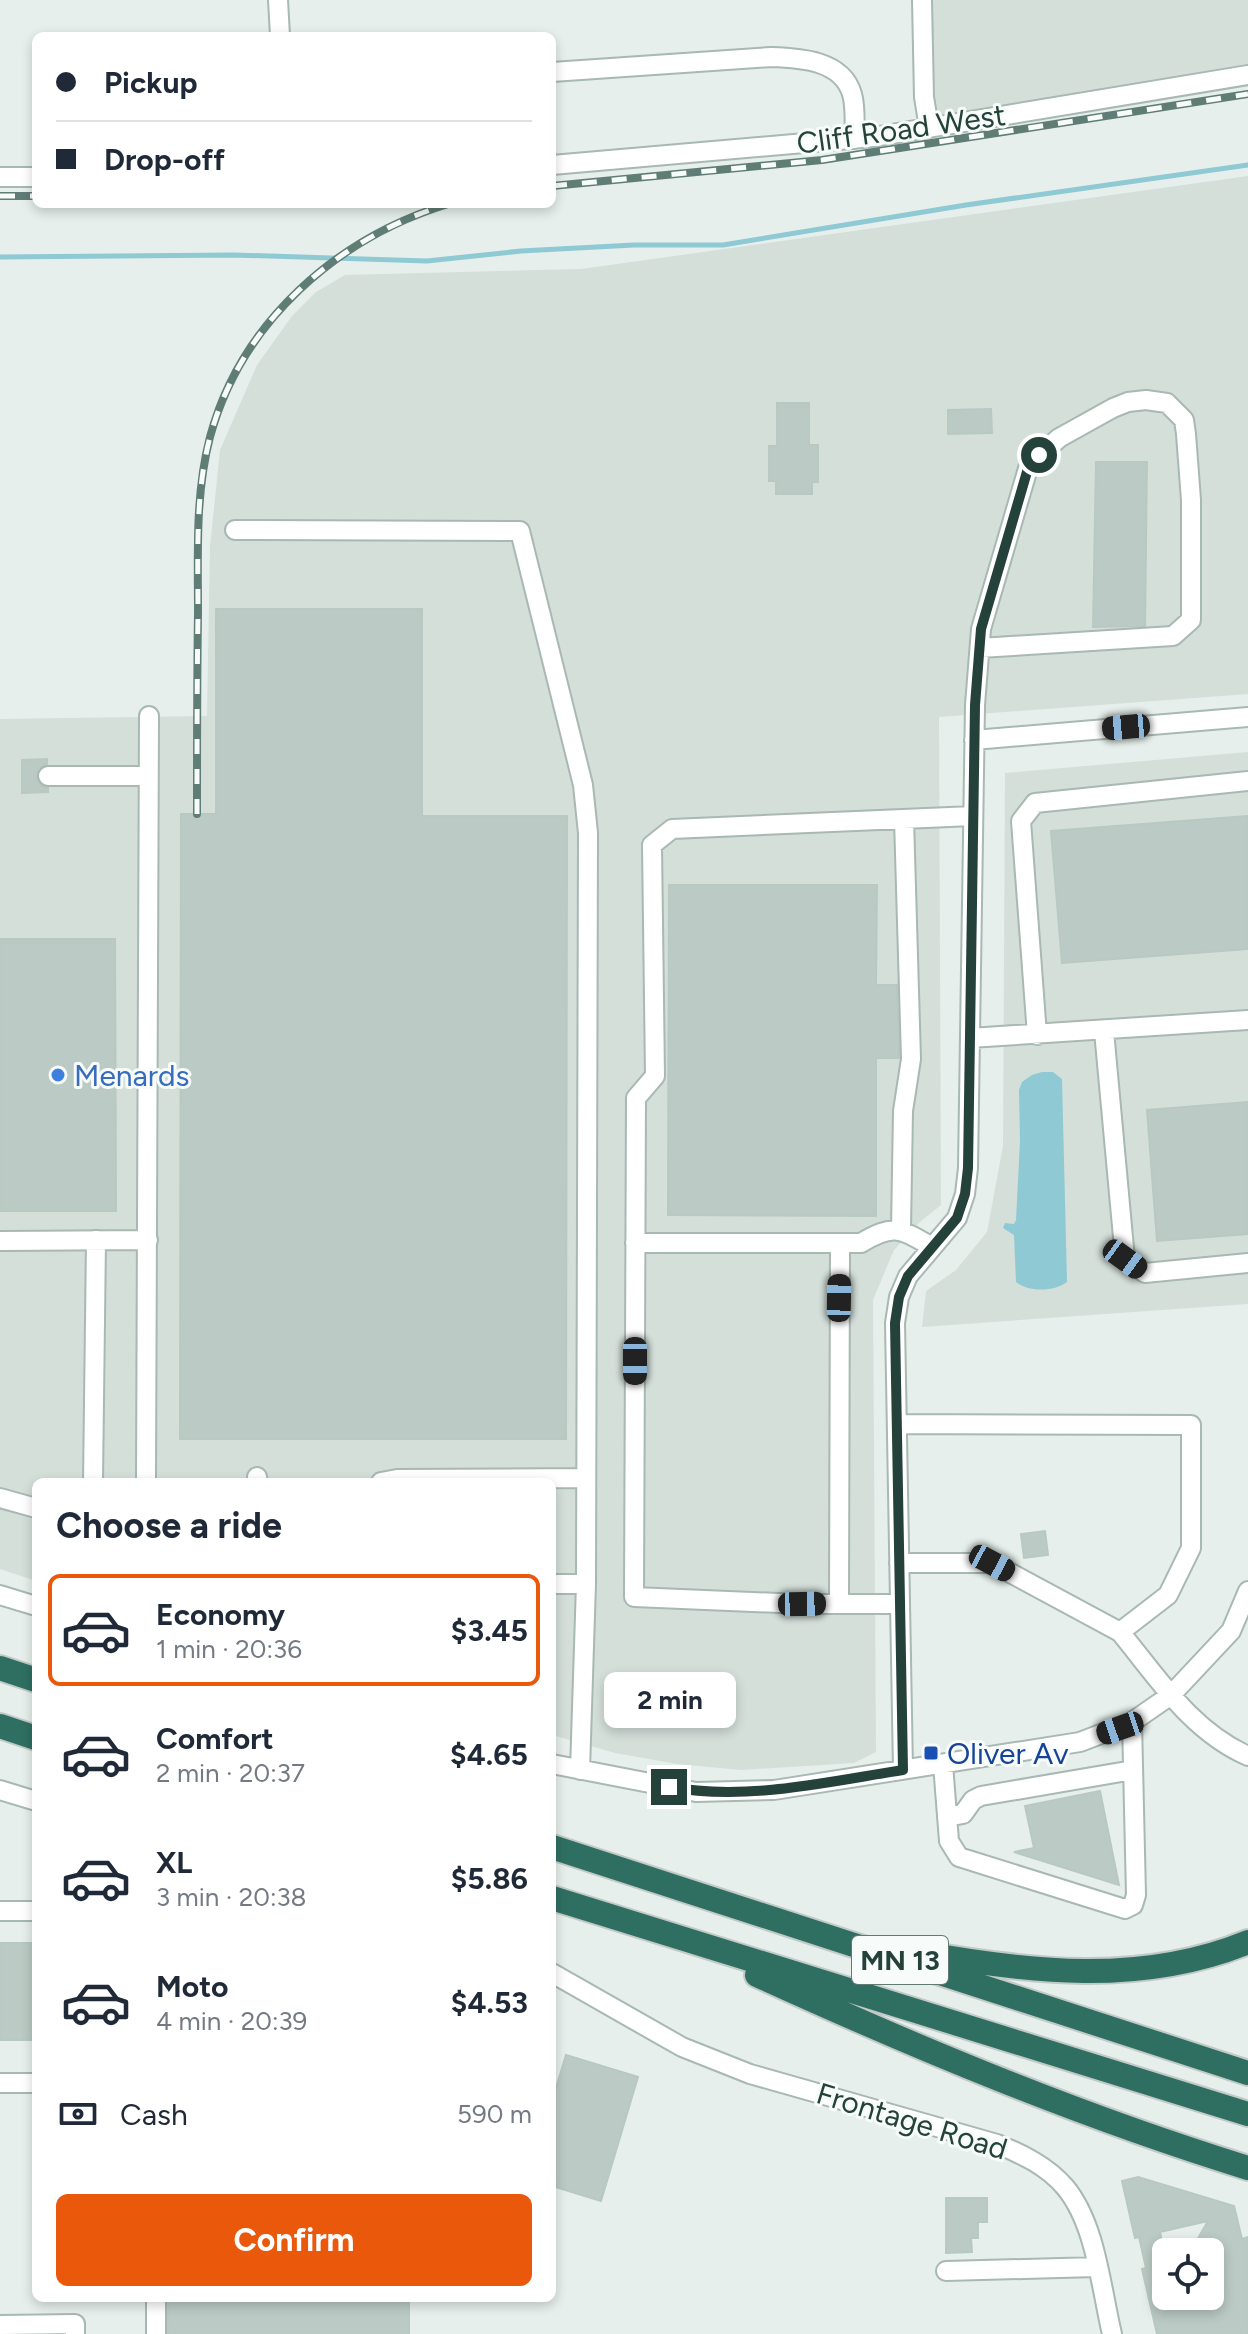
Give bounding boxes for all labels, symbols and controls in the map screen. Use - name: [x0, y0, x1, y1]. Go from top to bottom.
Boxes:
- text: Pickup: [104, 64, 198, 101]
- street label: Cliff Road West: [794, 96, 1008, 162]
- text: Drop-off: [104, 141, 225, 178]
- route start: [1021, 437, 1057, 473]
- car: [1101, 713, 1151, 741]
- place label: Menards: [74, 1057, 190, 1094]
- marker: Menards: [49, 1066, 67, 1084]
- car: [1099, 1235, 1151, 1283]
- car: [827, 1274, 851, 1322]
- car: [623, 1337, 647, 1385]
- text: Choose a ride: [56, 1504, 282, 1547]
- car: [965, 1541, 1019, 1585]
- car: [778, 1592, 826, 1616]
- icon: car: [60, 1594, 132, 1666]
- text: Economy: [156, 1596, 285, 1633]
- text: $3.45: [451, 1612, 528, 1649]
- text: 1 min · 20:36: [156, 1633, 302, 1665]
- callout: 2 min: [603, 1671, 735, 1727]
- text: 2 min: [637, 1684, 703, 1716]
- car: [1093, 1709, 1147, 1747]
- icon: car: [60, 1718, 132, 1790]
- text: Comfort: [156, 1720, 274, 1757]
- place label: Oliver Av: [947, 1735, 1069, 1772]
- text: $4.65: [450, 1736, 528, 1773]
- marker: Oliver Av: [922, 1744, 940, 1762]
- text: 2 min · 20:37: [156, 1757, 305, 1789]
- route end: [651, 1769, 687, 1805]
- icon: car: [60, 1842, 132, 1914]
- text: XL: [156, 1844, 192, 1881]
- text: $5.86: [451, 1860, 528, 1897]
- text: 3 min · 20:38: [156, 1881, 307, 1913]
- road number: MN 13: [852, 1936, 948, 1984]
- icon: car: [60, 1966, 132, 2038]
- text: Moto: [156, 1968, 228, 2005]
- text: $4.53: [451, 1984, 528, 2021]
- text: 4 min · 20:39: [156, 2005, 307, 2037]
- street label: Frontage Road: [812, 2074, 1012, 2168]
- icon: cash: [56, 2092, 100, 2136]
- text: Cash: [120, 2096, 188, 2133]
- text: 590 m: [457, 2098, 532, 2130]
- button: Confirm: [56, 2194, 532, 2286]
- map controls: [1152, 2238, 1224, 2310]
- button: locate: [1152, 2238, 1224, 2310]

